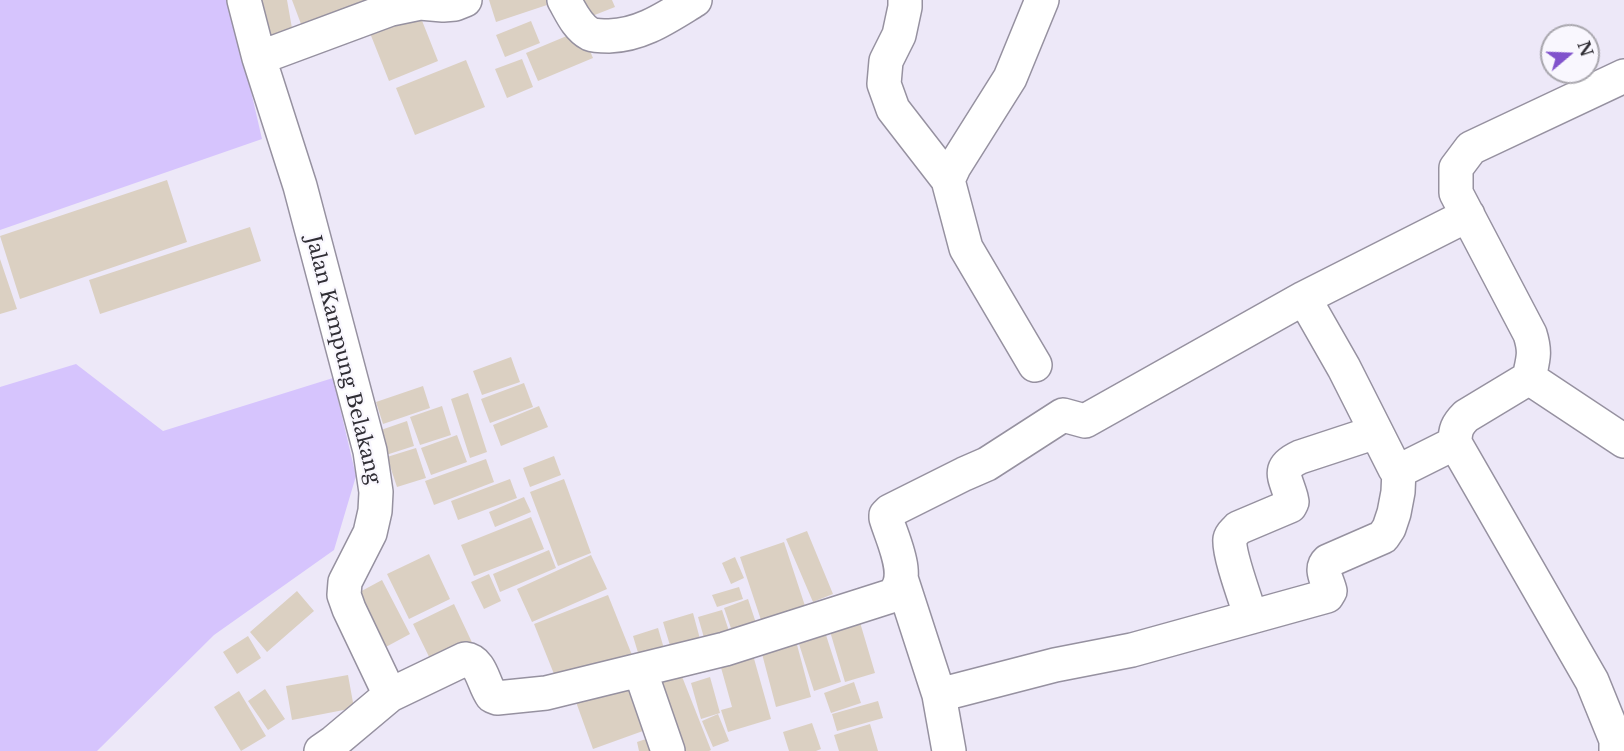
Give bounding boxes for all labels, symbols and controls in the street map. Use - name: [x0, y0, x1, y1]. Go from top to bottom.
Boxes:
- north arrow: [1540, 24, 1600, 84]
- text: N: [1573, 38, 1597, 59]
- street label: Jalan Kampung Belakang: [300, 233, 386, 487]

